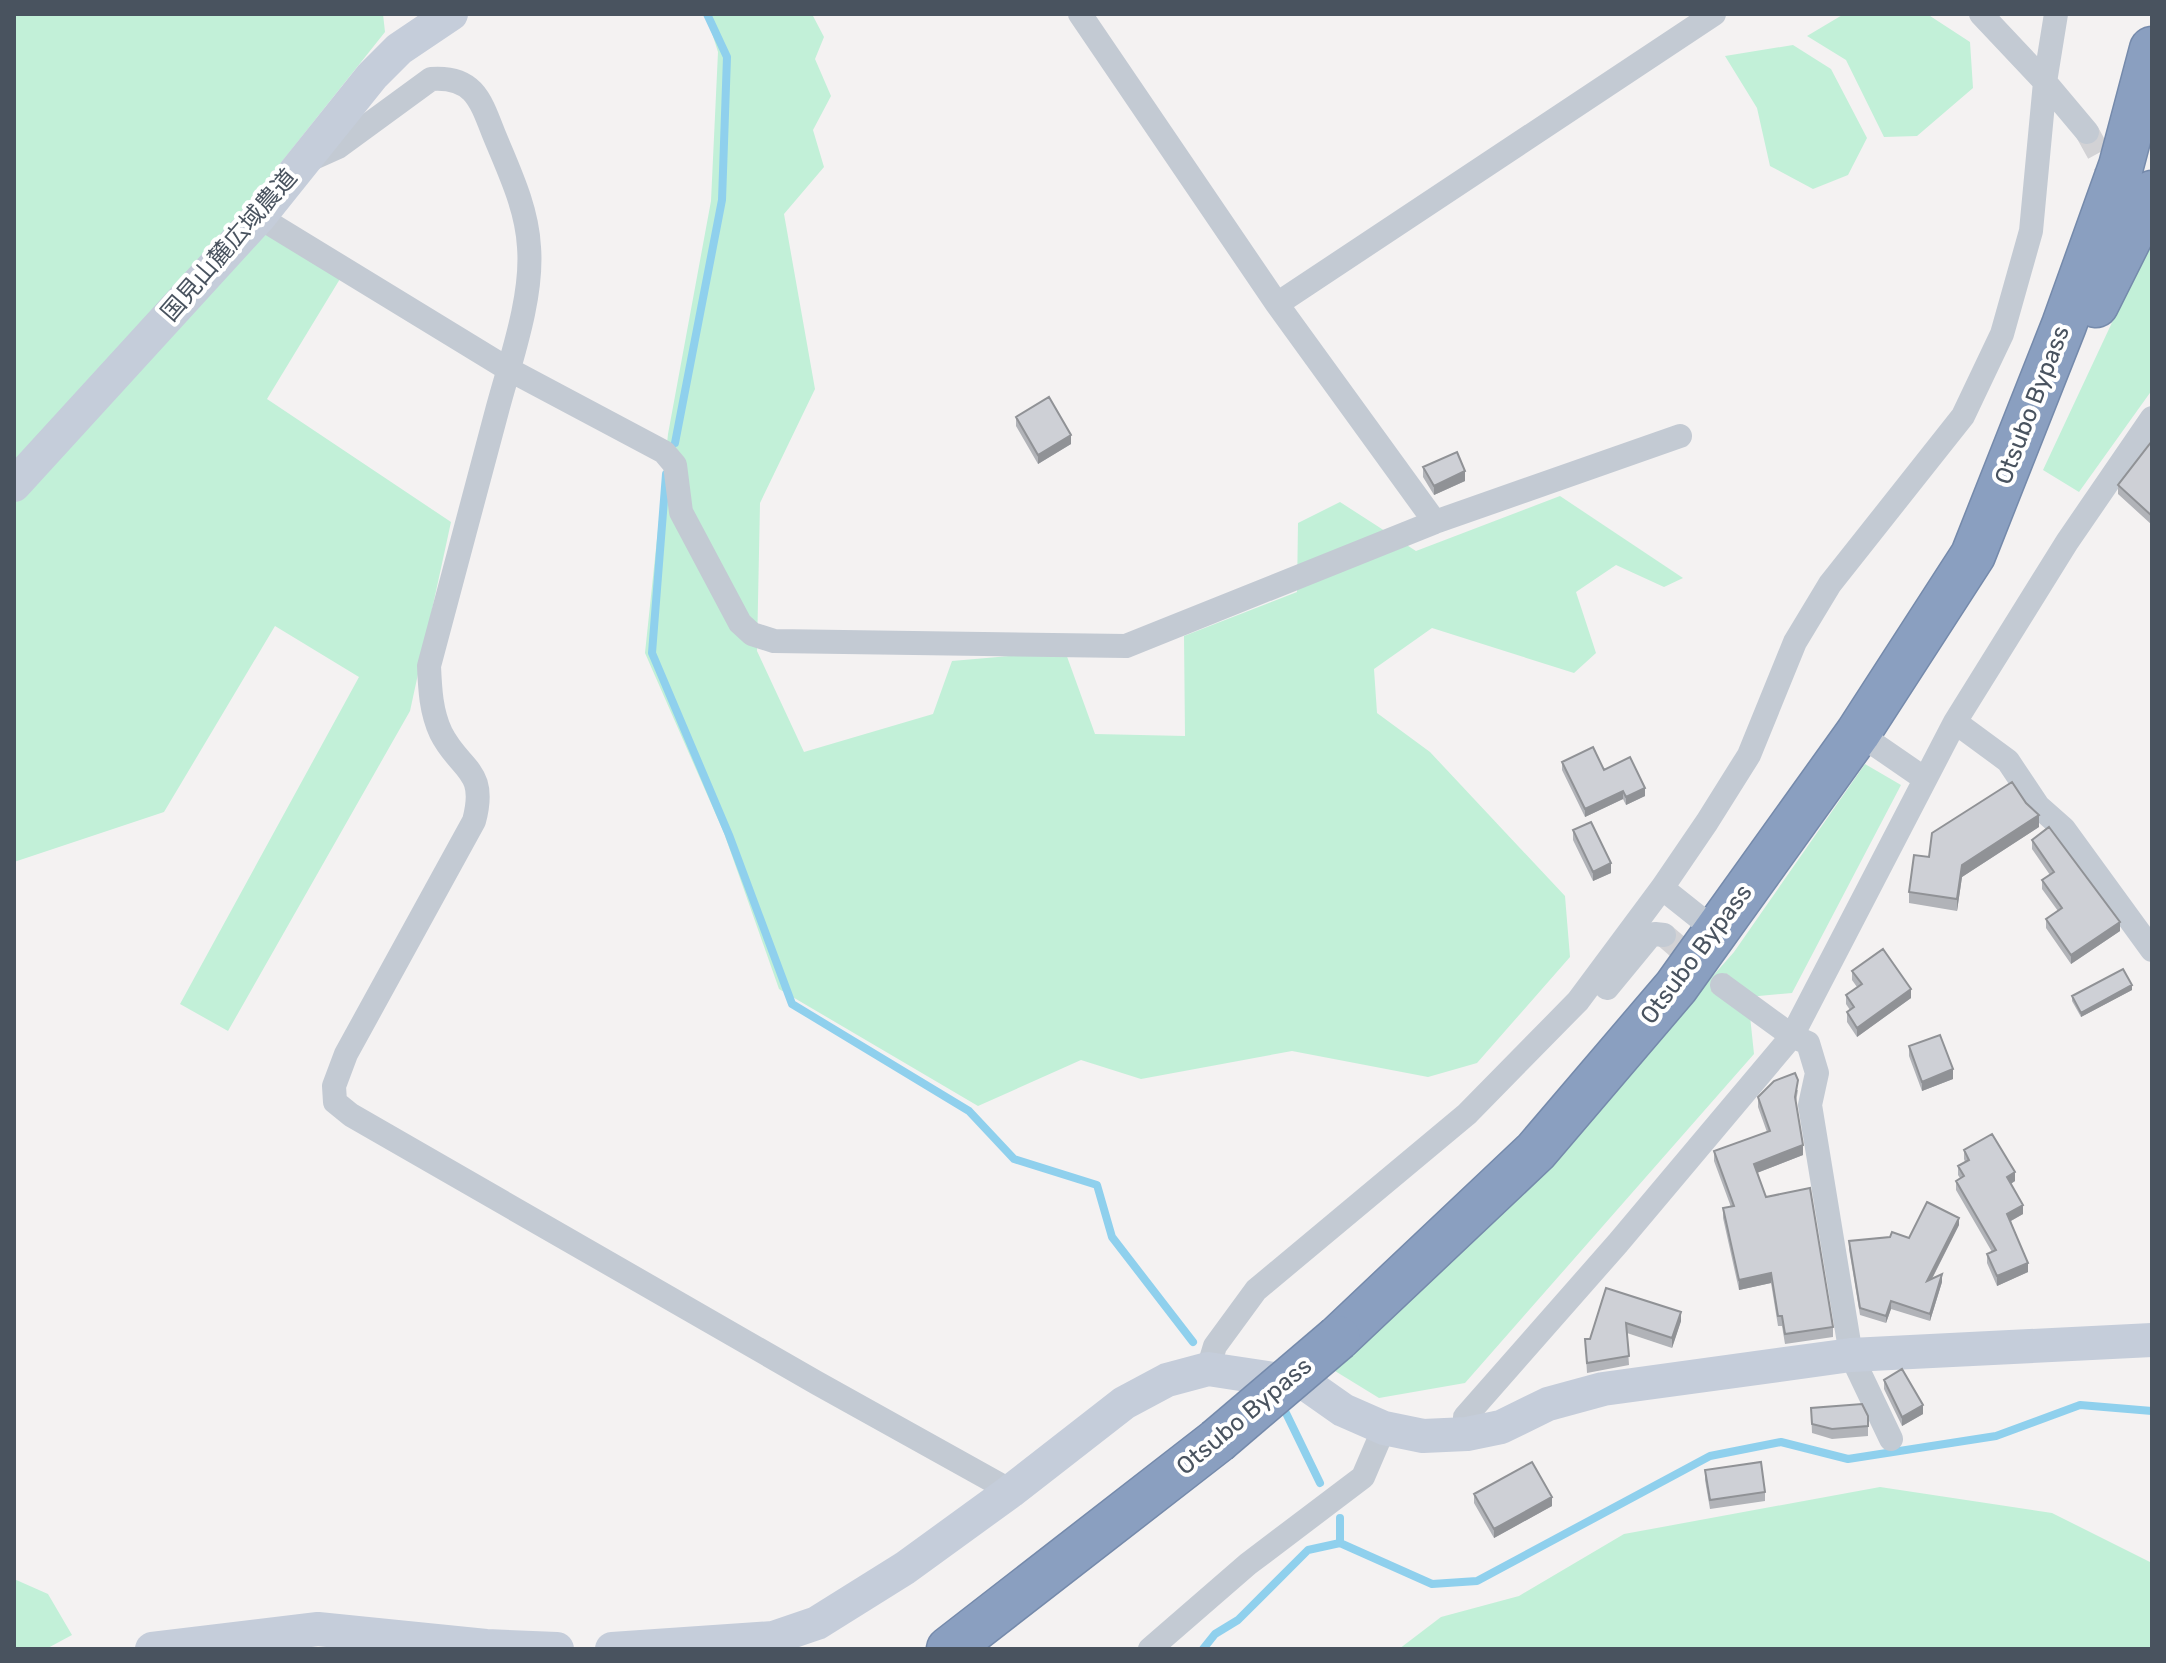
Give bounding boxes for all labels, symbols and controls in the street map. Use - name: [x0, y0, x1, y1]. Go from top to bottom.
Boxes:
- street label: 国見山麓広域農道: [155, 163, 303, 327]
- street label: Otsubo Bypass: [1989, 322, 2075, 488]
- street label: Otsubo Bypass: [1634, 879, 1758, 1029]
- street label: Otsubo Bypass: [1171, 1351, 1317, 1481]

